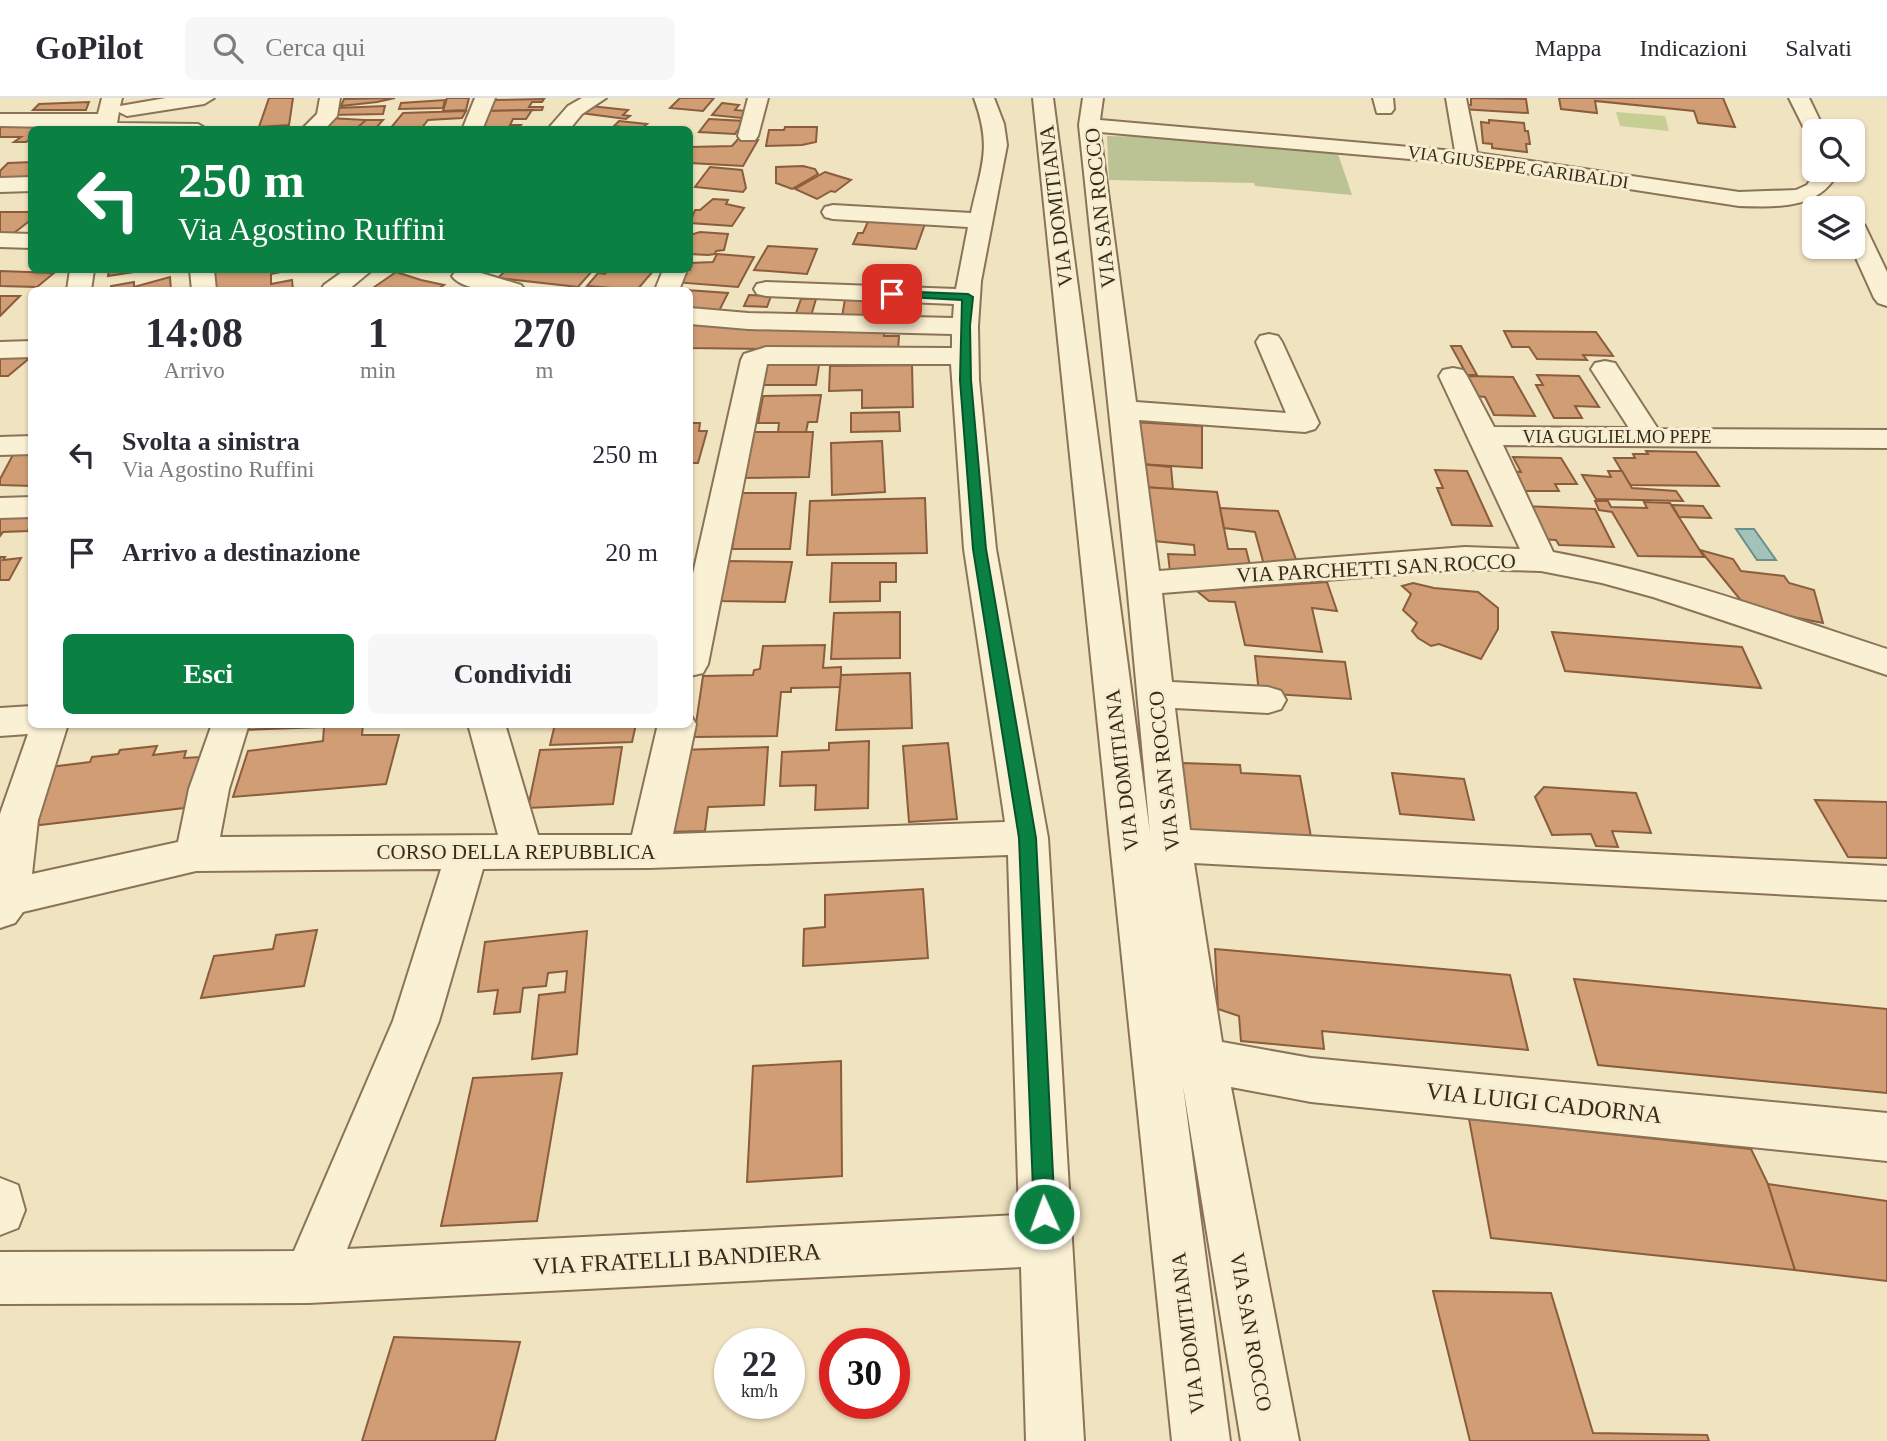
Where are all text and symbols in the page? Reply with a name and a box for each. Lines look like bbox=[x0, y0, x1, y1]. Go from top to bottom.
search box bbox=[185, 17, 675, 80]
icon: search bbox=[209, 29, 247, 67]
text: GoPilot bbox=[35, 30, 143, 66]
text: Cerca qui bbox=[265, 33, 366, 62]
text: Mappa bbox=[1535, 35, 1601, 61]
text: Indicazioni bbox=[1639, 35, 1747, 61]
text: Salvati bbox=[1785, 35, 1852, 61]
map controls bbox=[1802, 119, 1865, 259]
button: search bbox=[1802, 119, 1865, 182]
street label: VIA DOMITIANA bbox=[1034, 123, 1078, 288]
street label: VIA SAN ROCCO bbox=[1080, 127, 1120, 289]
street label: VIA GIUSEPPE GARIBALDI bbox=[1406, 142, 1630, 192]
text: 250 m bbox=[178, 153, 305, 208]
icon: left bbox=[63, 154, 154, 245]
button: layers bbox=[1802, 196, 1865, 259]
text: Via Agostino Ruffini bbox=[178, 211, 446, 247]
pin bbox=[862, 264, 922, 324]
icon: arrive bbox=[873, 275, 911, 313]
text: 14:08 bbox=[145, 310, 243, 356]
text: 1 bbox=[367, 310, 388, 356]
text: 270 bbox=[513, 310, 576, 356]
text: Arrivo bbox=[163, 358, 225, 383]
text: min bbox=[360, 358, 396, 383]
text: m bbox=[535, 358, 553, 383]
text: Svolta a sinistra bbox=[122, 427, 300, 456]
street label: VIA GUGLIELMO PEPE bbox=[1523, 427, 1712, 447]
icon: left bbox=[63, 436, 101, 474]
text: 250 m bbox=[592, 440, 658, 469]
text: Via Agostino Ruffini bbox=[122, 457, 314, 482]
icon: arrive bbox=[63, 534, 101, 572]
text: Arrivo a destinazione bbox=[122, 538, 360, 567]
text: 20 m bbox=[605, 538, 658, 567]
street label: VIA PARCHETTI SAN ROCCO bbox=[1236, 549, 1516, 587]
button: Esci bbox=[63, 634, 354, 714]
button: Condividi bbox=[368, 634, 658, 714]
street label: VIA DOMITIANA bbox=[1100, 687, 1144, 852]
street label: VIA SAN ROCCO bbox=[1144, 690, 1184, 852]
street label: CORSO DELLA REPUBBLICA bbox=[377, 840, 656, 864]
street label: VIA LUIGI CADORNA bbox=[1425, 1078, 1664, 1128]
position arrow bbox=[1007, 1177, 1081, 1251]
street label: VIA FRATELLI BANDIERA bbox=[533, 1238, 822, 1280]
street label: VIA DOMITIANA bbox=[1166, 1250, 1210, 1415]
street label: VIA SAN ROCCO bbox=[1225, 1251, 1277, 1413]
speed limit sign: 30 bbox=[819, 1328, 910, 1419]
text: 22 bbox=[742, 1345, 777, 1384]
text: km/h bbox=[741, 1381, 778, 1401]

